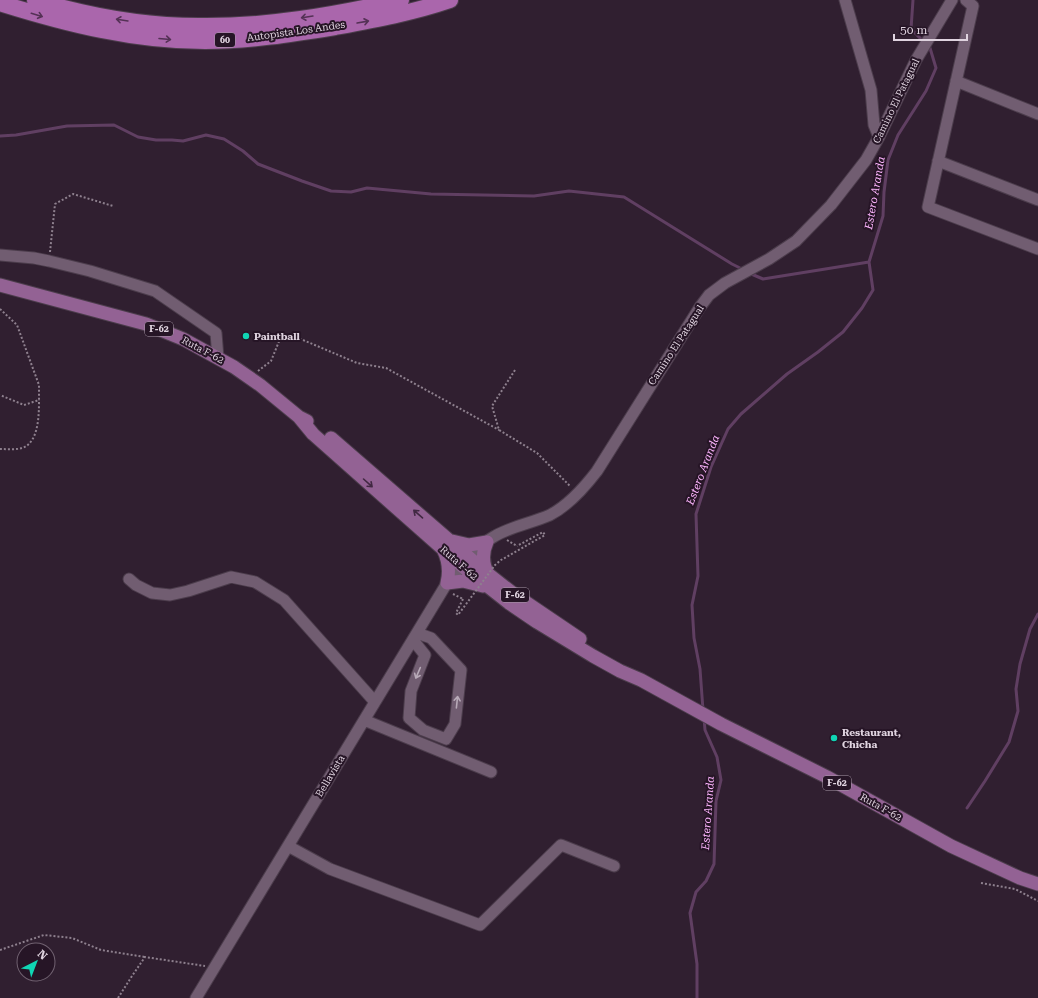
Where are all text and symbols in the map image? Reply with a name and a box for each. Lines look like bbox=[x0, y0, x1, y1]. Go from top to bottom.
one-way arrow bbox=[31, 12, 44, 19]
one-way arrow bbox=[301, 13, 314, 21]
one-way arrow bbox=[116, 16, 129, 24]
scale bar bbox=[894, 16, 967, 42]
one-way arrow bbox=[357, 17, 370, 25]
street label: Autopista Los Andes bbox=[246, 19, 346, 43]
text: 50 m bbox=[900, 23, 927, 37]
road number: 60 bbox=[215, 33, 235, 47]
one-way arrow bbox=[158, 35, 171, 42]
street label: Camino El Patagual bbox=[871, 57, 921, 145]
water label: Estero Aranda bbox=[862, 155, 888, 232]
street label: Camino El Patagual bbox=[646, 303, 706, 387]
road number: F-62 bbox=[145, 322, 173, 336]
marker: Paintball bbox=[241, 331, 251, 341]
place label: Paintball bbox=[254, 331, 300, 342]
street label: Ruta F-62 bbox=[180, 334, 226, 366]
water label: Estero Aranda bbox=[683, 433, 722, 508]
one-way arrow bbox=[362, 478, 373, 487]
one-way arrow bbox=[412, 509, 423, 518]
street label: Ruta F-62 bbox=[438, 544, 480, 582]
road number: F-62 bbox=[501, 588, 529, 602]
one-way arrow bbox=[414, 667, 421, 679]
one-way arrow bbox=[453, 695, 461, 708]
place label: Restaurant, Chicha bbox=[842, 727, 901, 750]
marker: Restaurant, Chicha bbox=[829, 733, 839, 743]
street label: Bellavista bbox=[313, 753, 347, 799]
water label: Estero Aranda bbox=[699, 775, 717, 851]
road number: F-62 bbox=[823, 776, 851, 790]
street label: Ruta F-62 bbox=[858, 791, 904, 823]
north arrow bbox=[16, 942, 56, 982]
text: N bbox=[35, 947, 50, 963]

